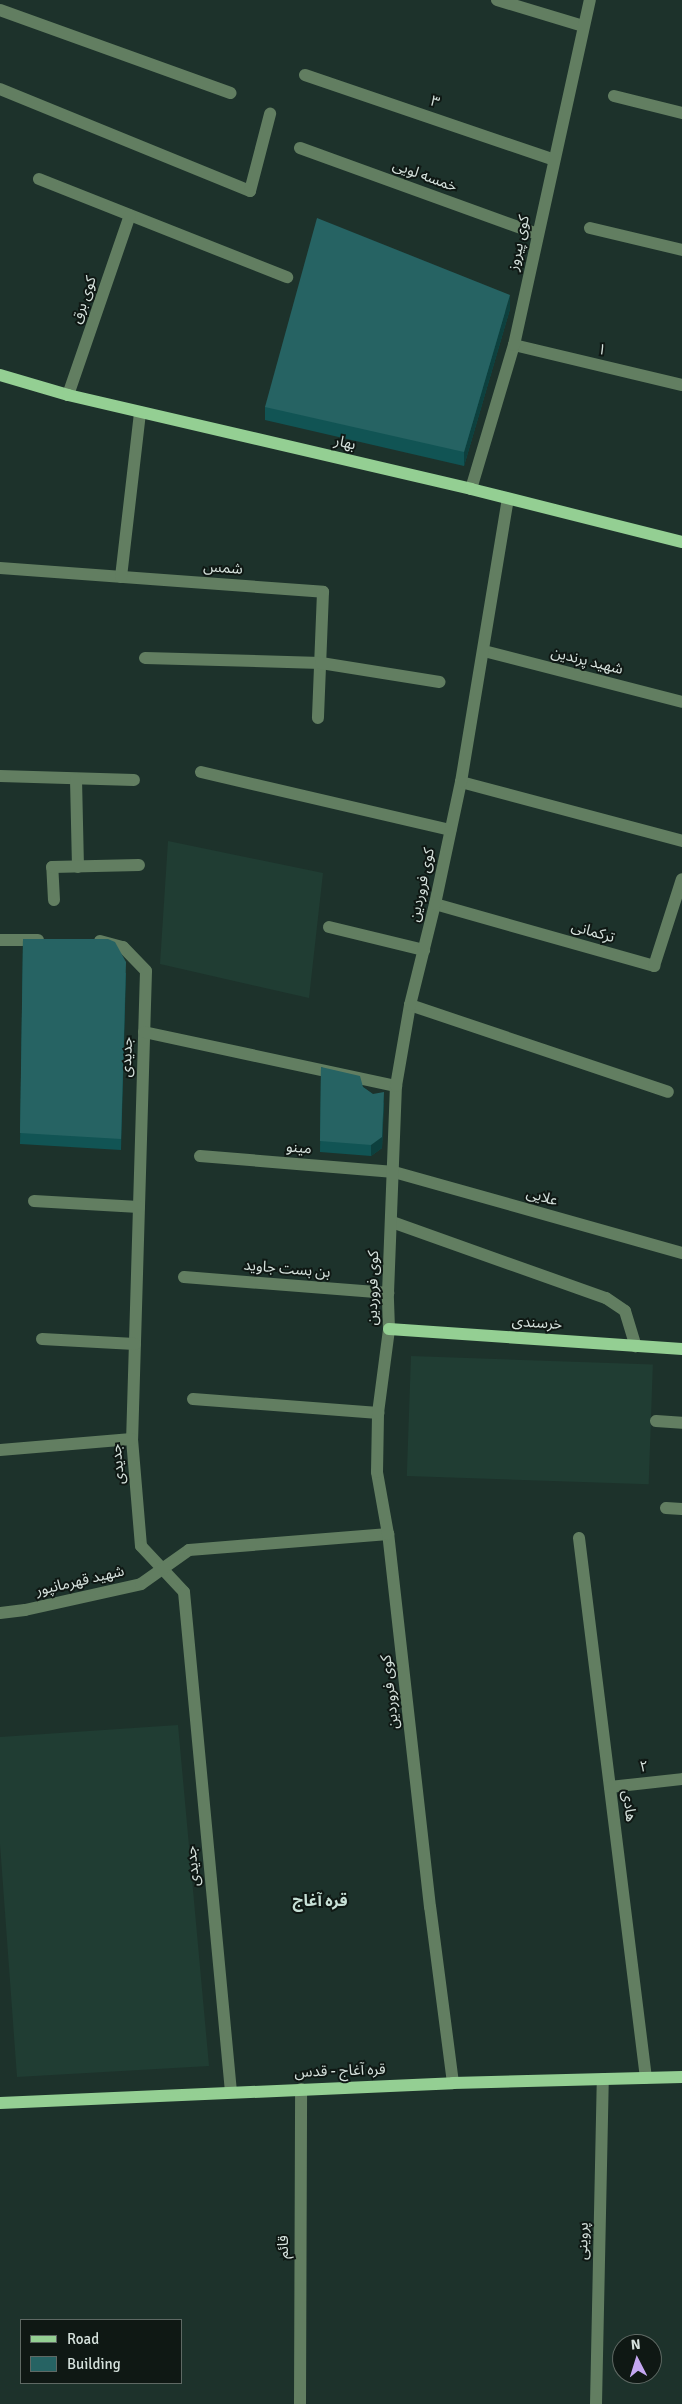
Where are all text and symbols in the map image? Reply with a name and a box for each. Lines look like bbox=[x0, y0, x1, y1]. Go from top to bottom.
street label: ۳ bbox=[428, 92, 442, 112]
street label: خمسه لویی bbox=[390, 156, 460, 196]
street label: کوی پیروز bbox=[504, 214, 534, 272]
street label: کوی برق bbox=[67, 274, 101, 326]
street label: ۱ bbox=[596, 340, 608, 360]
street label: بهار bbox=[332, 432, 358, 454]
street label: شمس bbox=[203, 558, 243, 578]
street label: شهید پرندین bbox=[549, 643, 625, 679]
street label: کوی فروردین bbox=[405, 846, 439, 924]
street label: ترکمانی bbox=[569, 917, 617, 947]
street label: جدیدی bbox=[117, 1036, 137, 1078]
street label: مینو bbox=[285, 1138, 313, 1158]
street label: علایی bbox=[524, 1184, 560, 1210]
street label: کوی فروردین bbox=[363, 1250, 383, 1326]
street label: بن بست جاوید bbox=[243, 1256, 331, 1282]
street label: خرسندی bbox=[511, 1312, 563, 1334]
street label: جدیدی bbox=[107, 1443, 129, 1485]
street label: شهید قهرمانپور bbox=[34, 1562, 126, 1600]
street label: کوی فروردین bbox=[377, 1654, 403, 1730]
street label: ۲ bbox=[639, 1758, 649, 1776]
street label: هادی bbox=[618, 1789, 640, 1823]
street label: جدیدی bbox=[182, 1845, 204, 1887]
district label: قره آغاج bbox=[292, 1891, 348, 1911]
street label: قره آغاج - قدس bbox=[294, 2060, 386, 2082]
street label: پروینی bbox=[574, 2222, 592, 2260]
street label: قائم bbox=[275, 2235, 293, 2259]
legend bbox=[20, 2319, 182, 2384]
text: Road bbox=[67, 2330, 99, 2348]
north arrow bbox=[612, 2334, 662, 2384]
text: N bbox=[630, 2336, 641, 2353]
text: Building bbox=[67, 2355, 121, 2373]

